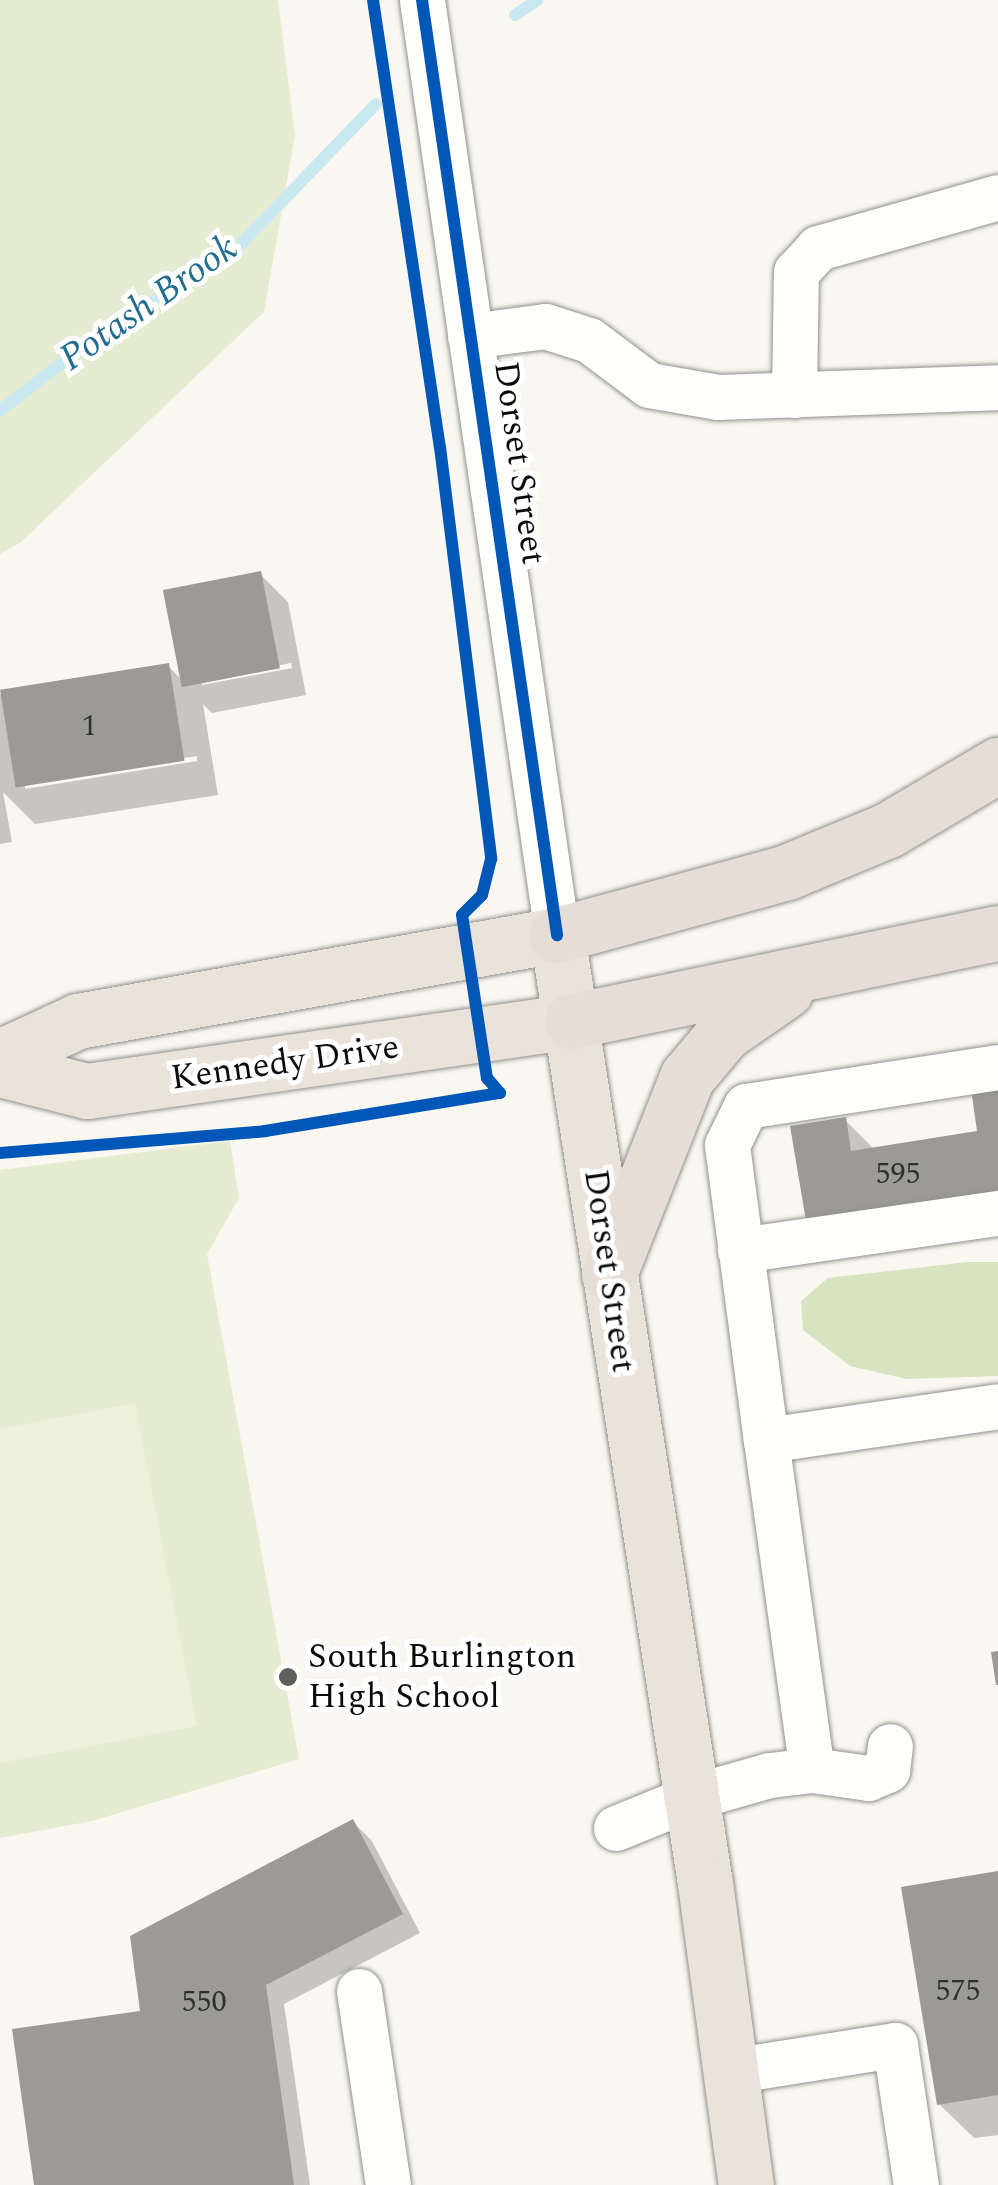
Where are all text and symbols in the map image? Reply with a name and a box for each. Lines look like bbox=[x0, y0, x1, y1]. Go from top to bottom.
water label: Potash Brook bbox=[51, 226, 247, 382]
street label: Dorset Street bbox=[484, 359, 554, 567]
house number: 1 bbox=[82, 708, 96, 744]
street label: Kennedy Drive bbox=[168, 1026, 402, 1100]
house number: 595 bbox=[876, 1156, 920, 1192]
street label: Dorset Street bbox=[574, 1167, 644, 1375]
place label: South Burlington High School bbox=[308, 1636, 576, 1718]
marker: South Burlington High School bbox=[277, 1666, 299, 1688]
house number: 575 bbox=[936, 1973, 980, 2009]
house number: 550 bbox=[182, 1984, 226, 2020]

